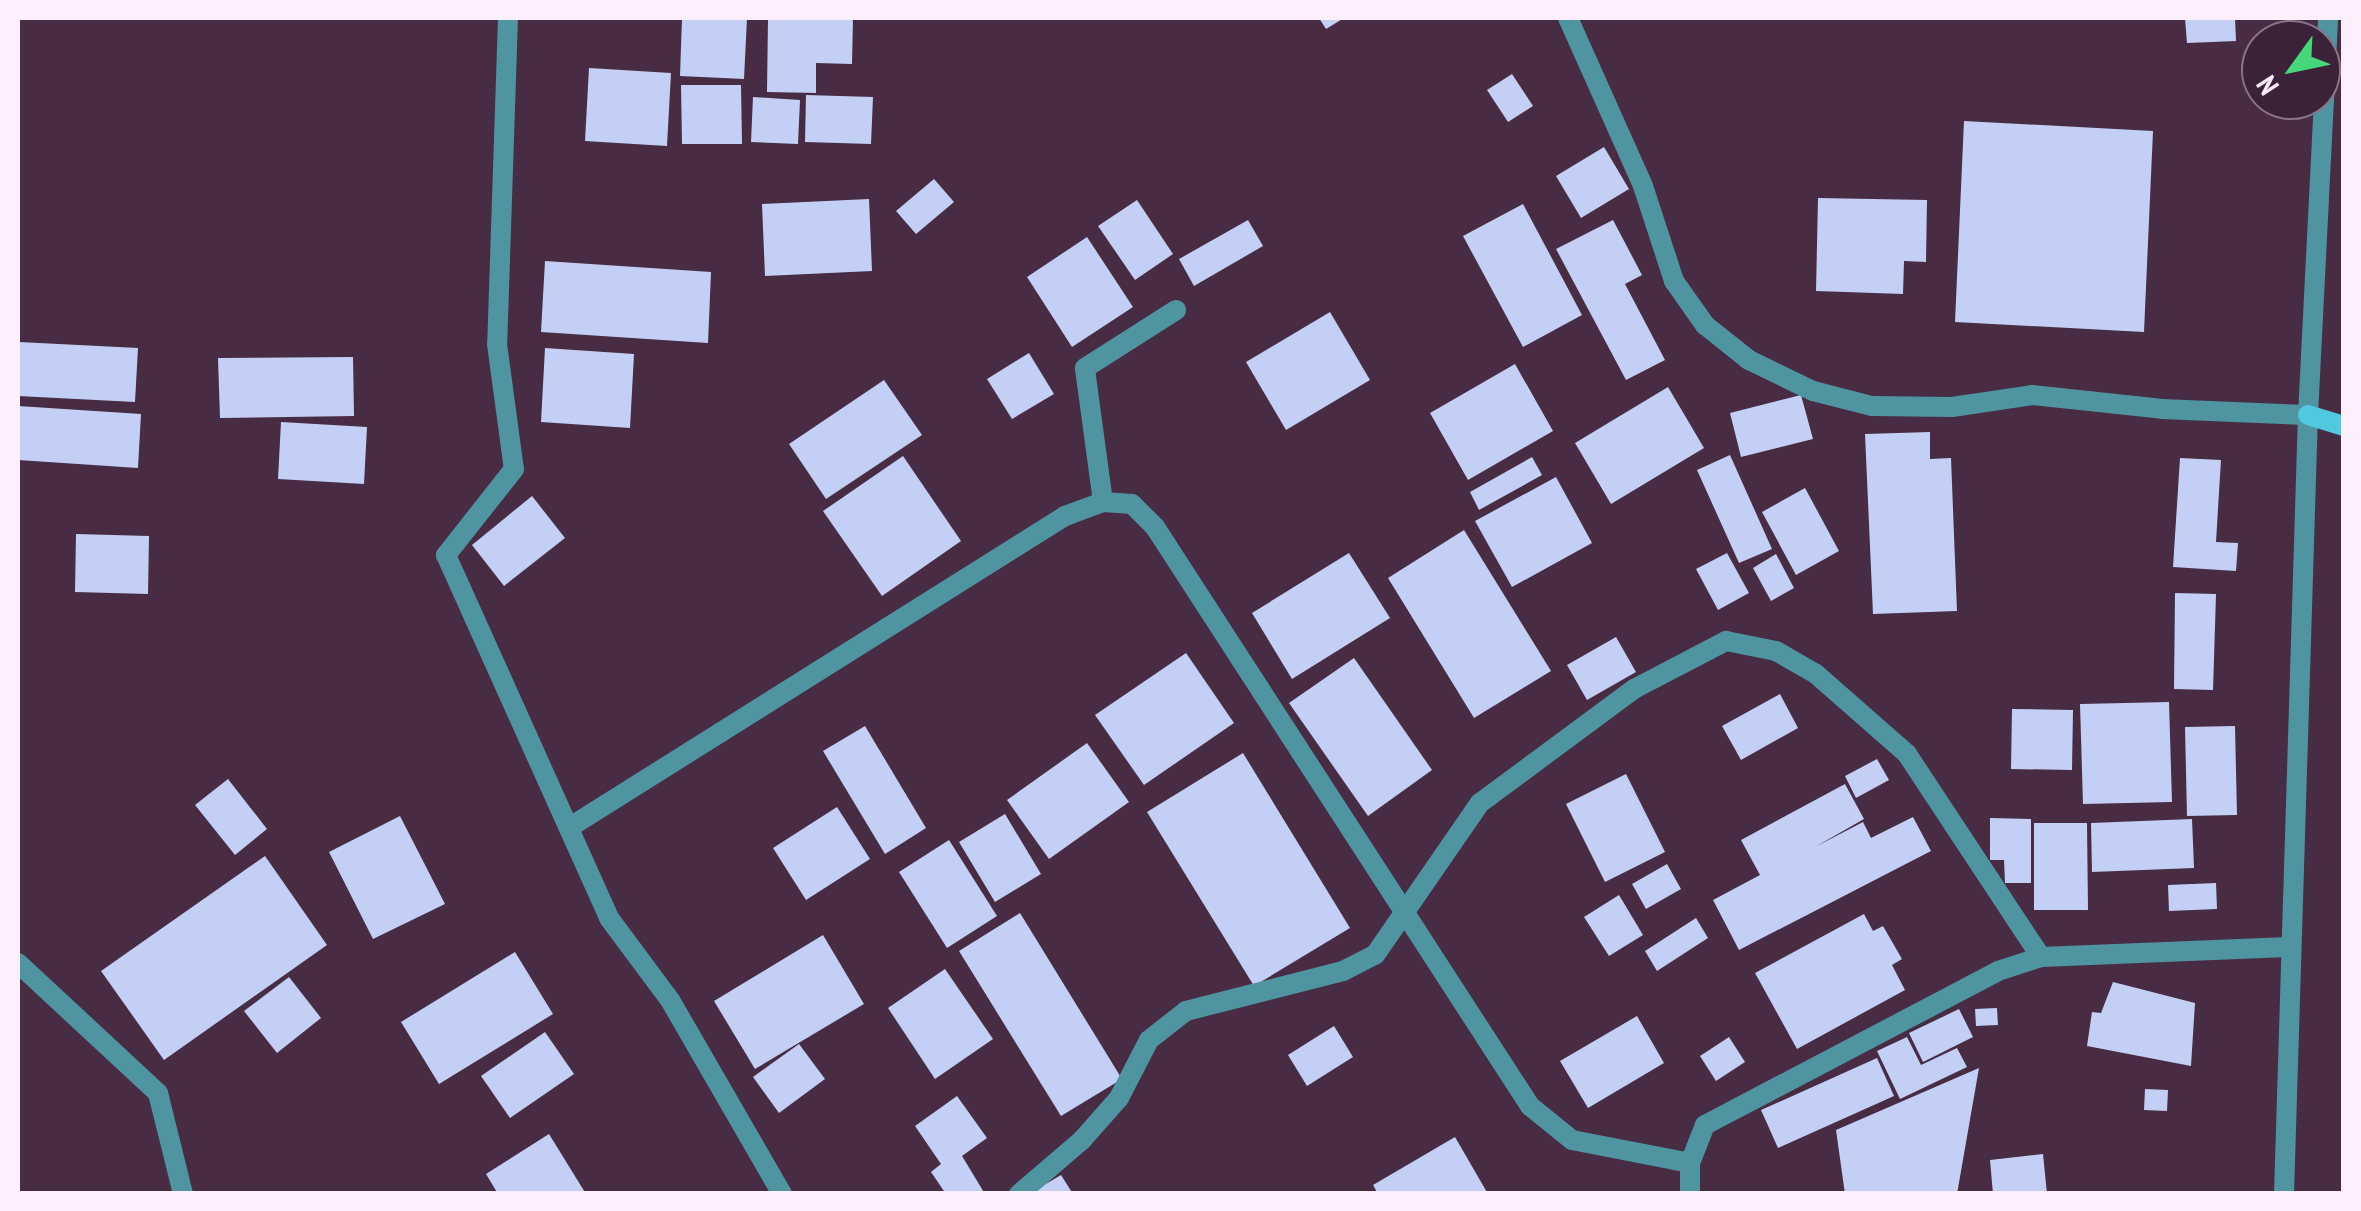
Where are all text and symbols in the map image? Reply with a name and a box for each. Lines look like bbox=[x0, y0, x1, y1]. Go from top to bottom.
north arrow bbox=[2241, 20, 2341, 120]
text: N bbox=[2247, 69, 2287, 102]

